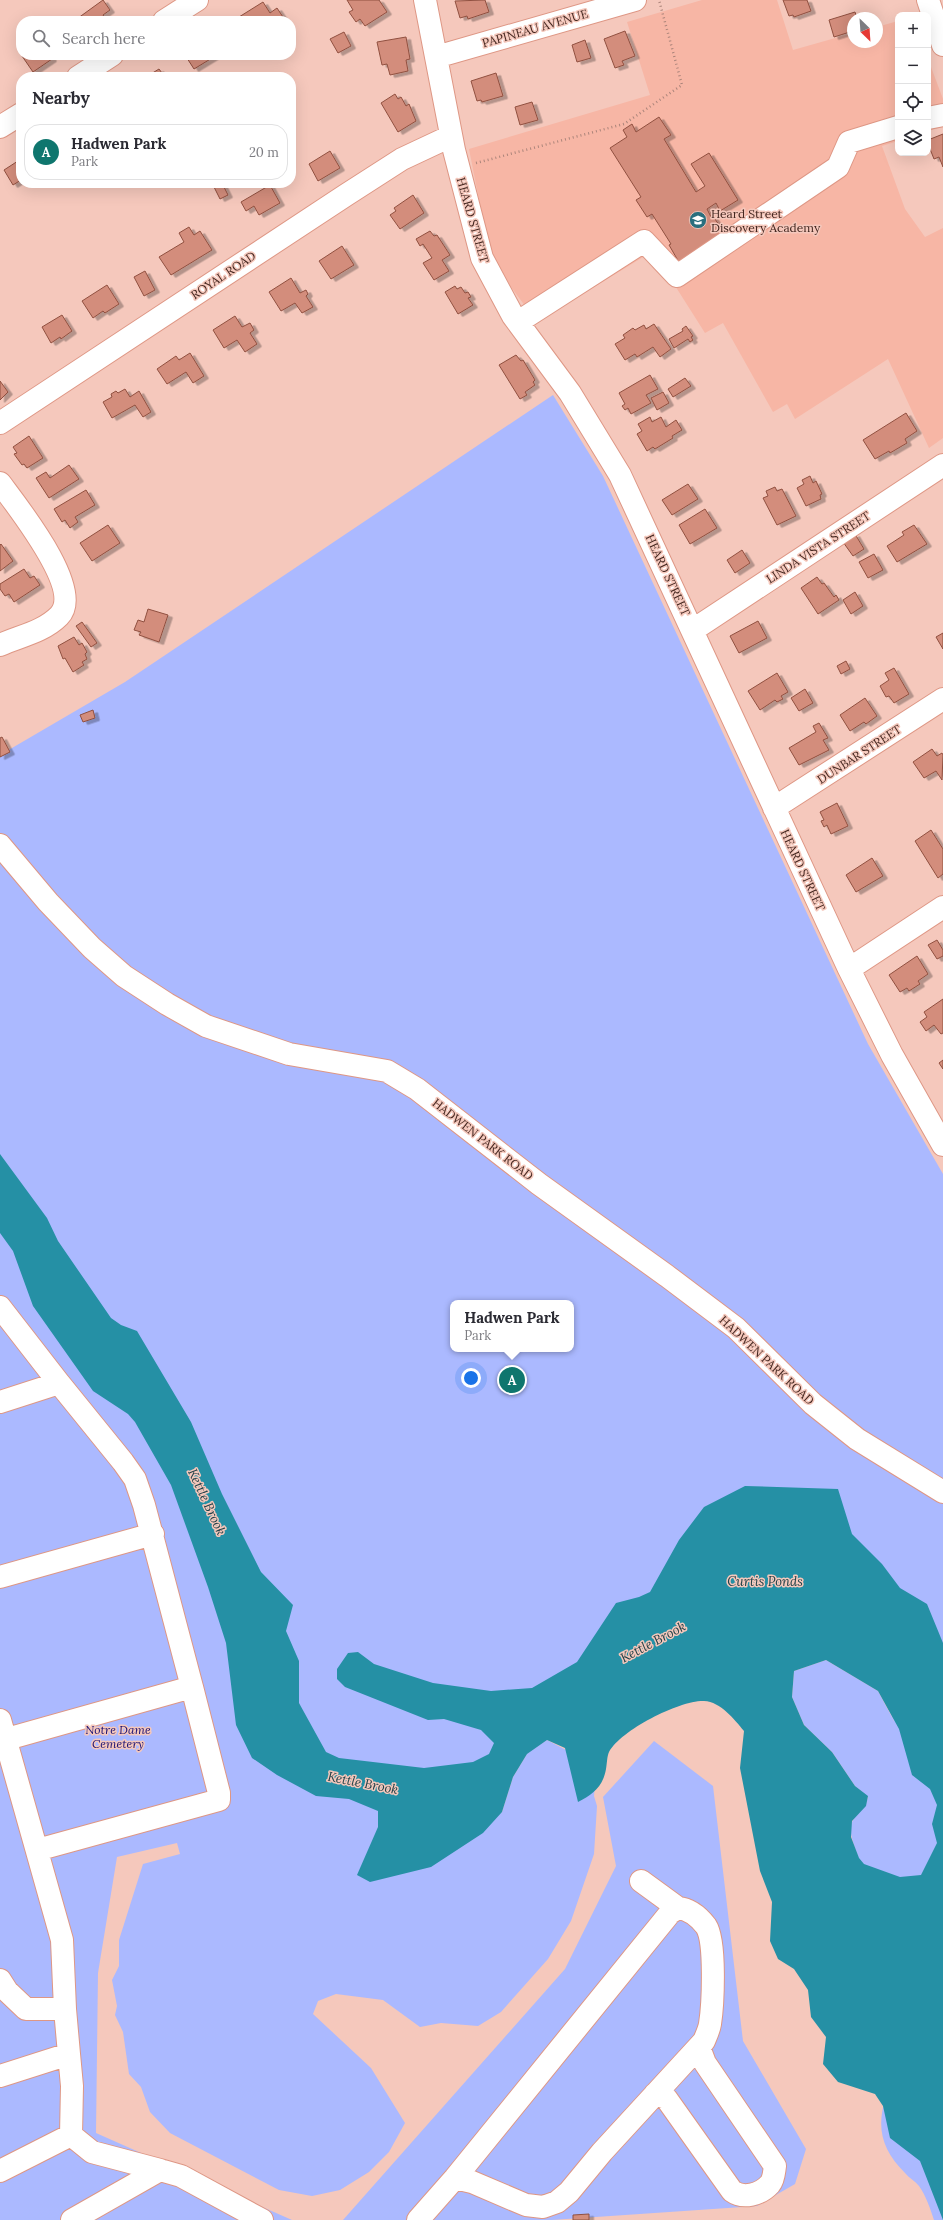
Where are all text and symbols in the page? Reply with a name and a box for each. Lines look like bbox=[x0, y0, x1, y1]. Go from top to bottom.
street label: PAPINEAU AVENUE bbox=[480, 6, 590, 50]
north arrow bbox=[847, 12, 883, 48]
map controls bbox=[895, 12, 931, 156]
button: + bbox=[895, 12, 931, 48]
search box bbox=[16, 16, 296, 60]
icon: search bbox=[30, 27, 52, 49]
text: Search here bbox=[62, 29, 145, 48]
button: − bbox=[895, 48, 931, 84]
button: locate bbox=[895, 84, 931, 120]
text: Nearby bbox=[32, 87, 90, 109]
button: layers bbox=[895, 120, 931, 156]
text: Hadwen Park bbox=[71, 134, 166, 153]
text: A bbox=[42, 144, 50, 161]
text: 20 m bbox=[249, 144, 279, 161]
text: Park bbox=[71, 153, 98, 170]
street label: HEARD STREET bbox=[454, 175, 493, 265]
place label: Heard Street Discovery Academy bbox=[711, 206, 821, 235]
school or university icon: Heard Street Discovery Academy bbox=[688, 210, 708, 230]
street label: ROYAL ROAD bbox=[188, 248, 258, 302]
street label: LINDA VISTA STREET bbox=[763, 508, 873, 586]
street label: HEARD STREET bbox=[642, 532, 694, 619]
street label: DUNBAR STREET bbox=[814, 721, 904, 787]
street label: HEARD STREET bbox=[777, 827, 829, 914]
street label: HADWEN PARK ROAD bbox=[430, 1095, 537, 1183]
popup bbox=[450, 1300, 574, 1352]
text: Hadwen Park bbox=[464, 1308, 560, 1327]
street label: HADWEN PARK ROAD bbox=[717, 1312, 817, 1408]
text: Park bbox=[464, 1327, 491, 1344]
pin: A bbox=[499, 1365, 525, 1395]
your location bbox=[461, 1368, 481, 1388]
water label: Kettle Brook bbox=[184, 1466, 230, 1538]
water label: Curtis Ponds bbox=[727, 1573, 803, 1590]
water label: Kettle Brook bbox=[617, 1618, 689, 1666]
park label: Notre Dame Cemetery bbox=[85, 1722, 151, 1751]
water label: Kettle Brook bbox=[326, 1768, 400, 1798]

